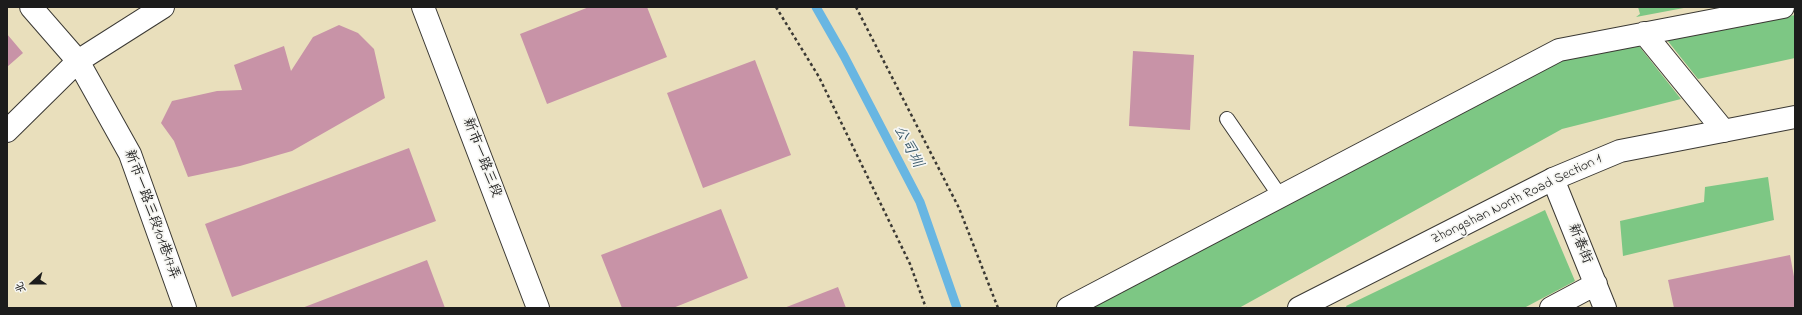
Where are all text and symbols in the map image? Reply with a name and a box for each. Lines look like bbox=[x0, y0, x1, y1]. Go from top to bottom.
street label: 新市一路三段 bbox=[458, 116, 504, 200]
water label: 公司圳 bbox=[888, 123, 926, 171]
street label: 新市一路三段101巷17弄 bbox=[120, 148, 182, 282]
street label: Zhongshan North Road Section 1 bbox=[1429, 151, 1605, 249]
street label: 新春街 bbox=[1563, 221, 1595, 267]
north arrow bbox=[12, 263, 52, 303]
text: 北 bbox=[11, 279, 30, 295]

